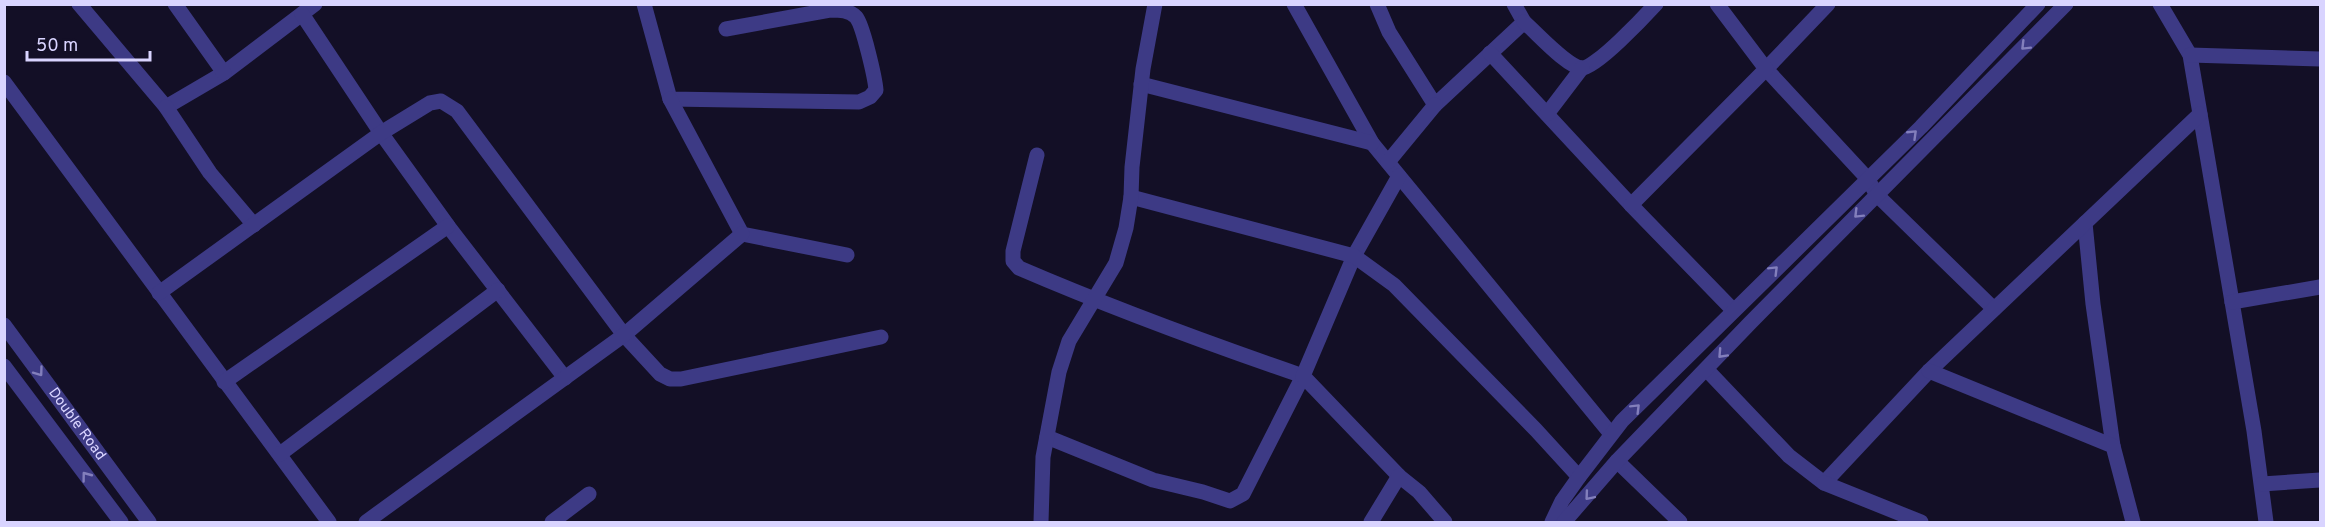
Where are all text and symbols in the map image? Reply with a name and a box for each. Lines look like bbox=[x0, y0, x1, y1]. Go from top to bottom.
scale bar bbox=[27, 24, 150, 62]
text: 50 m bbox=[36, 35, 78, 58]
one-way arrow bbox=[2022, 39, 2033, 50]
one-way arrow bbox=[1907, 130, 1917, 141]
one-way arrow bbox=[1855, 207, 1866, 218]
one-way arrow bbox=[1766, 267, 1777, 278]
one-way arrow bbox=[1718, 347, 1729, 357]
one-way arrow bbox=[32, 365, 43, 376]
street label: Double Road bbox=[44, 384, 110, 464]
one-way arrow bbox=[1628, 404, 1639, 415]
one-way arrow bbox=[82, 471, 93, 482]
one-way arrow bbox=[1585, 489, 1596, 500]

